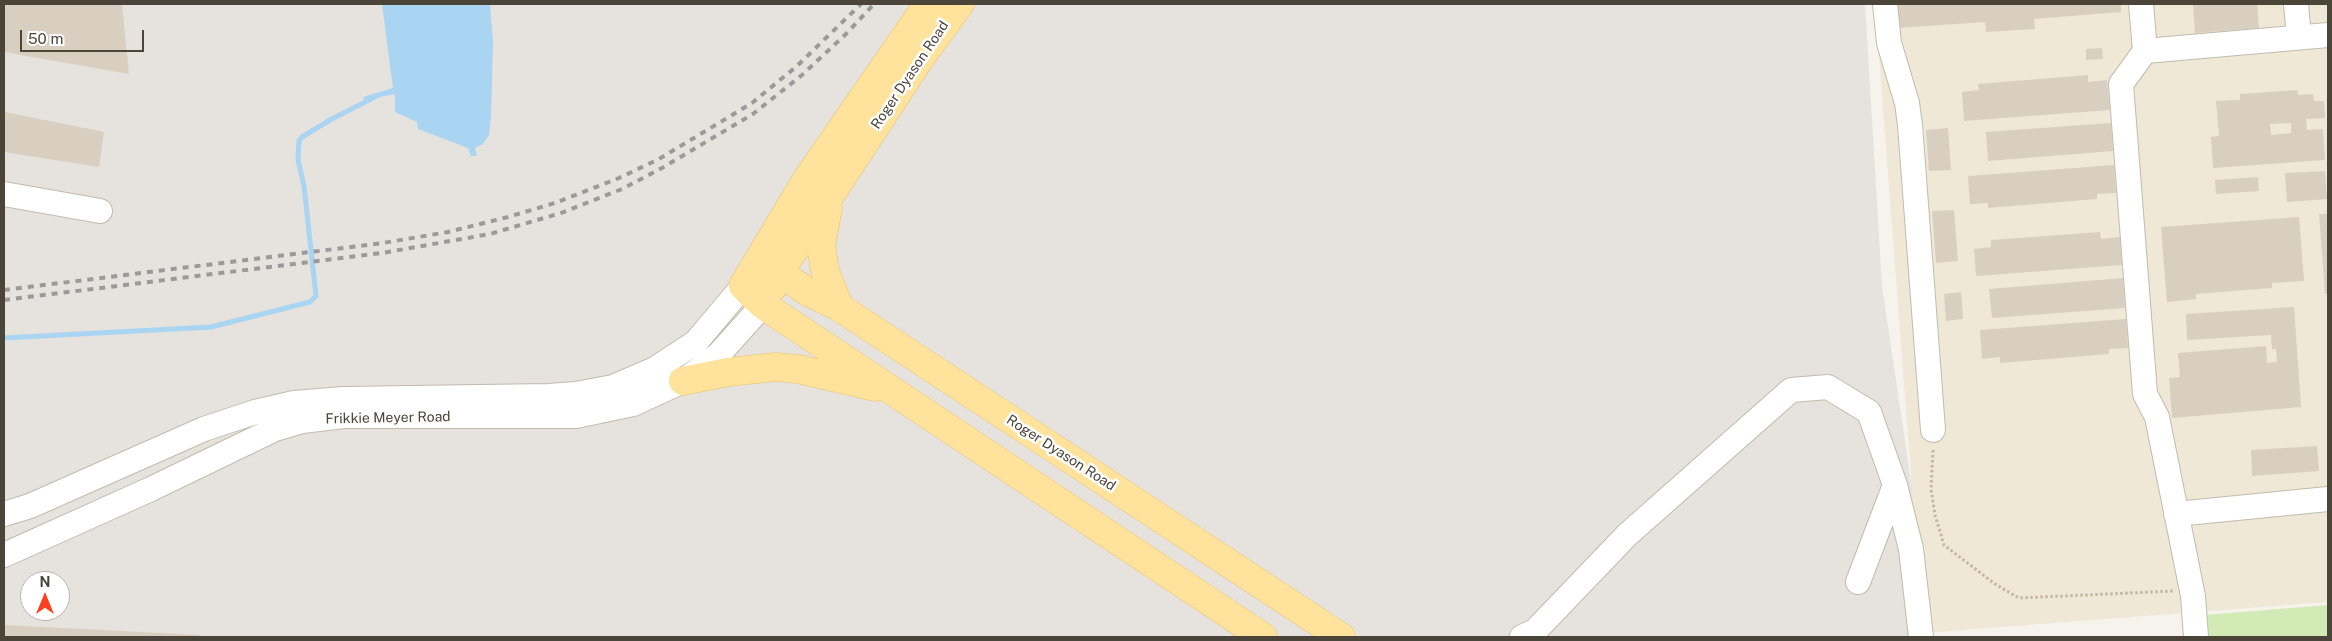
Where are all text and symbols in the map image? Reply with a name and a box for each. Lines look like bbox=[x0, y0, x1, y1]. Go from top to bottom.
street label: Roger Dyason Road bbox=[868, 18, 952, 132]
scale bar bbox=[22, 20, 146, 52]
text: 50 m bbox=[28, 30, 63, 47]
street label: Frikkie Meyer Road bbox=[325, 409, 451, 427]
street label: Roger Dyason Road bbox=[1003, 411, 1119, 495]
north arrow bbox=[20, 571, 70, 621]
text: N bbox=[40, 574, 50, 590]

